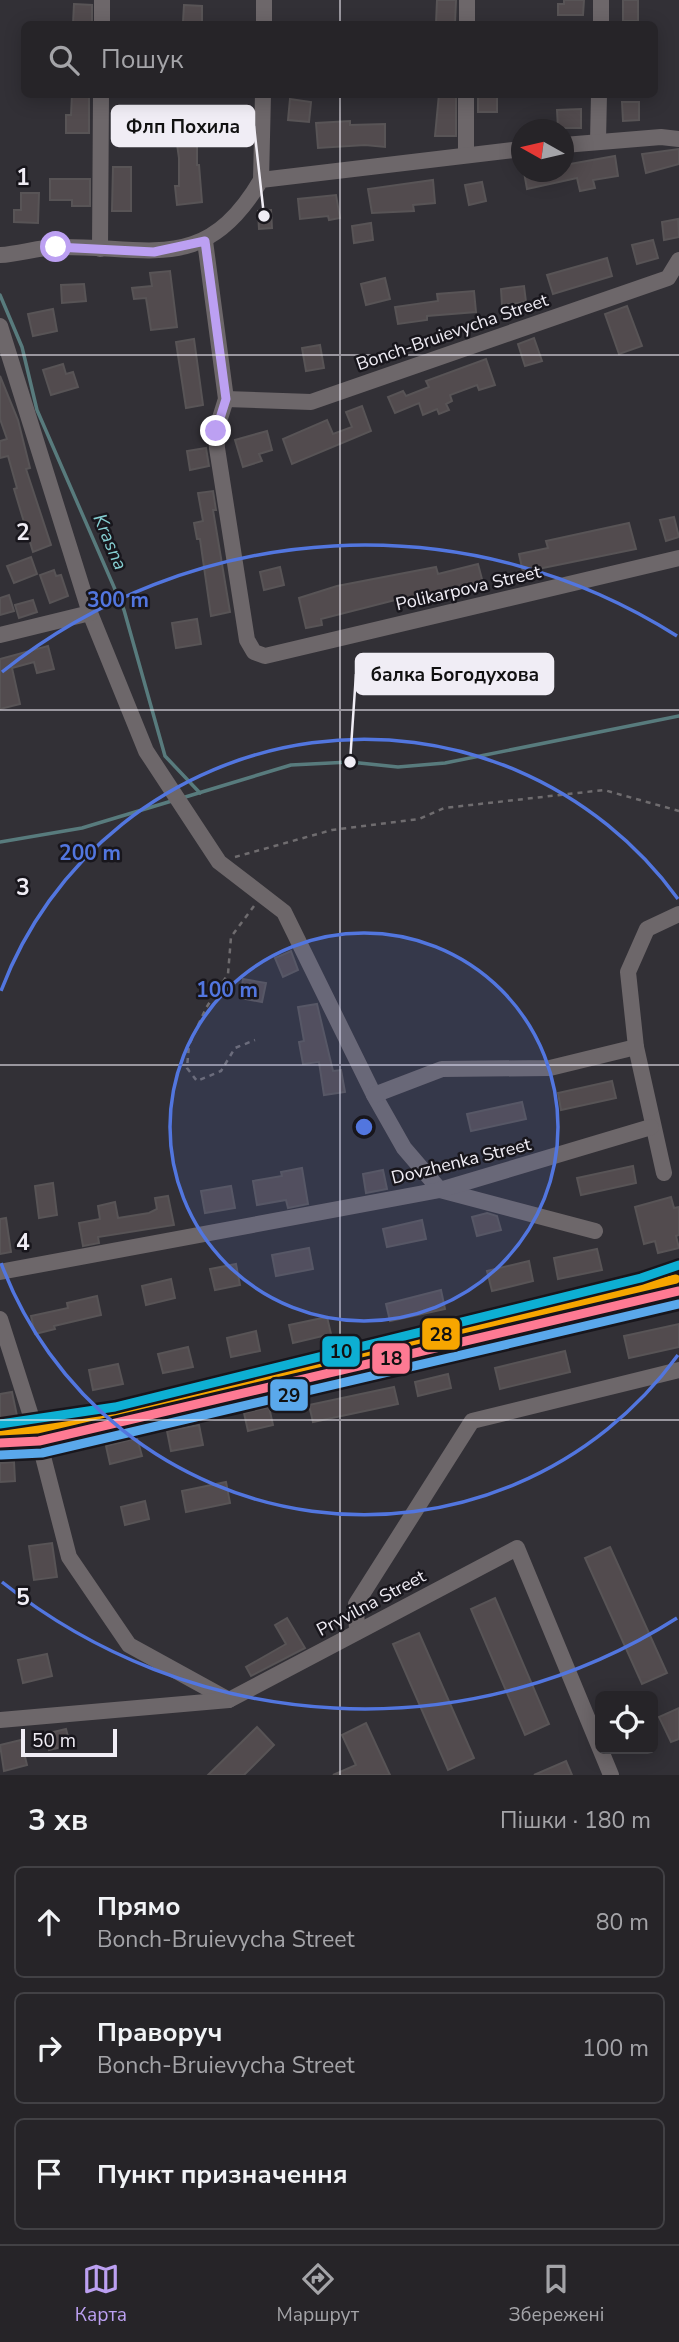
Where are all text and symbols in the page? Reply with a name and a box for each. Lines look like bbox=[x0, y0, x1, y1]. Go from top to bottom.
search box bbox=[21, 21, 658, 98]
icon: search bbox=[45, 41, 83, 79]
text: Пошук bbox=[101, 42, 183, 77]
callout: Флп Похила bbox=[112, 106, 254, 146]
text: Флп Похила bbox=[126, 114, 240, 140]
north arrow bbox=[511, 119, 574, 182]
text: 1 bbox=[16, 162, 30, 193]
route start bbox=[40, 231, 71, 262]
street label: Bonch-Bruievycha Street bbox=[353, 288, 552, 376]
route end bbox=[200, 415, 231, 446]
water label: Krasna bbox=[87, 510, 133, 574]
text: 2 bbox=[16, 517, 30, 548]
street label: Polikarpova Street bbox=[393, 559, 544, 616]
text: 300 m bbox=[87, 586, 149, 614]
callout: балка Богодухова bbox=[356, 654, 553, 694]
text: балка Богодухова bbox=[371, 662, 539, 688]
text: 200 m bbox=[59, 839, 121, 867]
text: 3 bbox=[16, 872, 30, 903]
text: 100 m bbox=[196, 976, 258, 1004]
centre of rings bbox=[352, 1115, 376, 1139]
street label: Dovzhenka Street bbox=[389, 1132, 534, 1190]
text: 4 bbox=[16, 1227, 30, 1258]
line badge: 28 bbox=[421, 1317, 461, 1351]
text: 28 bbox=[430, 1322, 452, 1348]
line badge: 10 bbox=[321, 1335, 361, 1368]
text: 10 bbox=[330, 1339, 352, 1365]
line badge: 18 bbox=[371, 1342, 411, 1375]
text: 18 bbox=[380, 1346, 402, 1372]
line badge: 29 bbox=[269, 1378, 309, 1412]
text: 29 bbox=[278, 1383, 300, 1409]
street label: Pryvilna Street bbox=[312, 1564, 430, 1642]
text: 5 bbox=[16, 1582, 30, 1613]
map controls bbox=[595, 1691, 658, 1754]
button: locate bbox=[595, 1691, 658, 1754]
scale bar bbox=[21, 1726, 117, 1758]
text: 50 m bbox=[32, 1728, 76, 1754]
text: 3 хв bbox=[28, 1800, 88, 1841]
text: Пішки · 180 m bbox=[500, 1805, 651, 1836]
text: Прямо bbox=[97, 1889, 181, 1924]
icon: ahead bbox=[30, 1903, 68, 1941]
text: 80 m bbox=[596, 1907, 649, 1938]
text: Bonch-Bruievycha Street bbox=[97, 1924, 354, 1955]
text: Праворуч bbox=[97, 2015, 222, 2050]
icon: right bbox=[30, 2029, 68, 2067]
text: 100 m bbox=[582, 2033, 649, 2064]
text: Bonch-Bruievycha Street bbox=[97, 2050, 354, 2081]
icon: arrive bbox=[30, 2155, 68, 2193]
text: Пункт призначення bbox=[97, 2157, 348, 2192]
tab: Карта bbox=[75, 2260, 127, 2328]
tab: Маршрут bbox=[277, 2260, 359, 2328]
tab: Збережені bbox=[509, 2260, 604, 2328]

